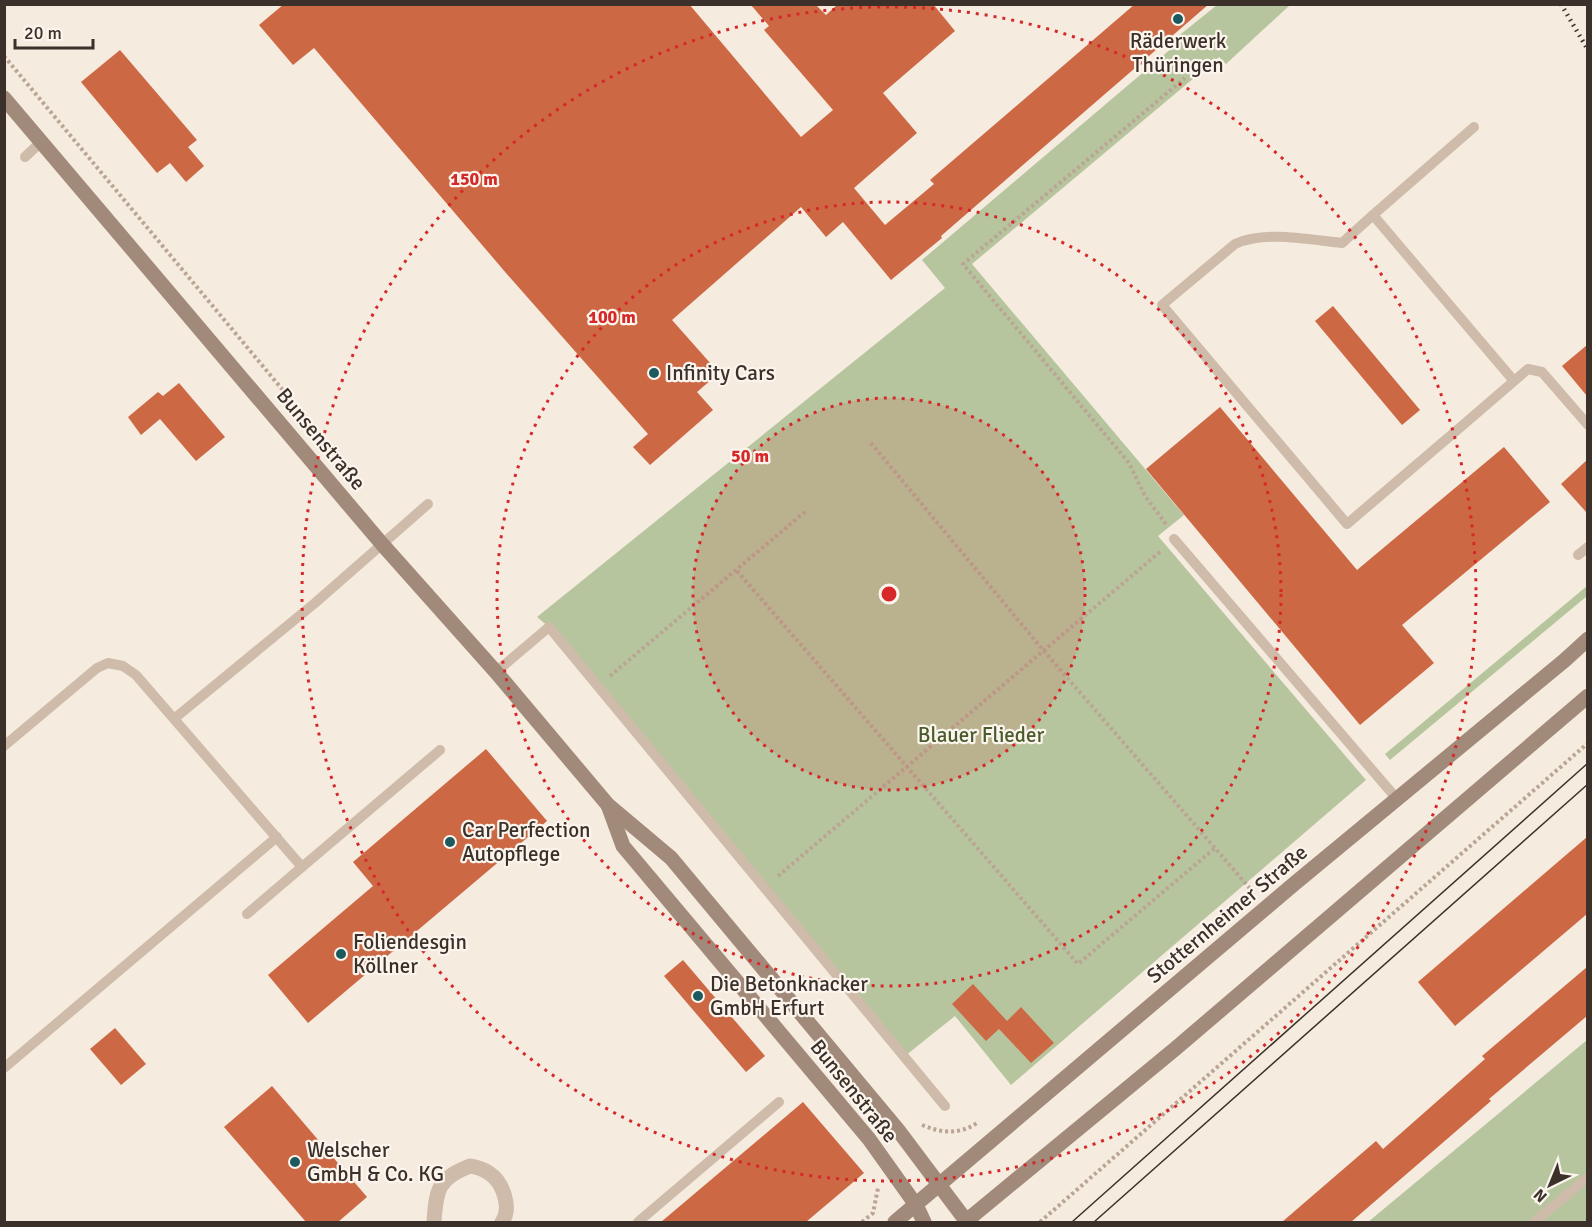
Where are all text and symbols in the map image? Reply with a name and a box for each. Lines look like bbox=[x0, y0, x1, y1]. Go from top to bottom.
scale bar bbox=[15, 12, 93, 50]
marker: Räderwerk Thüringen bbox=[1171, 12, 1185, 26]
text: 20 m bbox=[24, 22, 62, 44]
place label: Räderwerk Thüringen bbox=[1130, 28, 1227, 78]
text: 150 m bbox=[450, 168, 498, 190]
text: 100 m bbox=[588, 306, 636, 328]
place label: Infinity Cars bbox=[666, 360, 775, 386]
marker: Infinity Cars bbox=[647, 366, 661, 380]
street label: Bunsenstraße bbox=[271, 383, 371, 495]
text: 50 m bbox=[731, 445, 769, 467]
centre of rings bbox=[879, 584, 899, 604]
park label: Blauer Flieder bbox=[918, 722, 1044, 748]
place label: Car Perfection Autopflege bbox=[462, 817, 591, 867]
marker: Car Perfection Autopflege bbox=[443, 835, 457, 849]
street label: Stotternheimer Straße bbox=[1141, 839, 1313, 989]
place label: Foliendesgin Köllner bbox=[353, 929, 467, 979]
marker: Foliendesgin Köllner bbox=[334, 947, 348, 961]
place label: Die Betonknacker GmbH Erfurt bbox=[710, 971, 868, 1021]
marker: Die Betonknacker GmbH Erfurt bbox=[691, 989, 705, 1003]
street label: Bunsenstraße bbox=[804, 1034, 904, 1148]
place label: Welscher GmbH & Co. KG bbox=[307, 1137, 444, 1187]
marker: Welscher GmbH & Co. KG bbox=[288, 1155, 302, 1169]
north arrow bbox=[1520, 1155, 1580, 1215]
text: N bbox=[1530, 1184, 1551, 1206]

